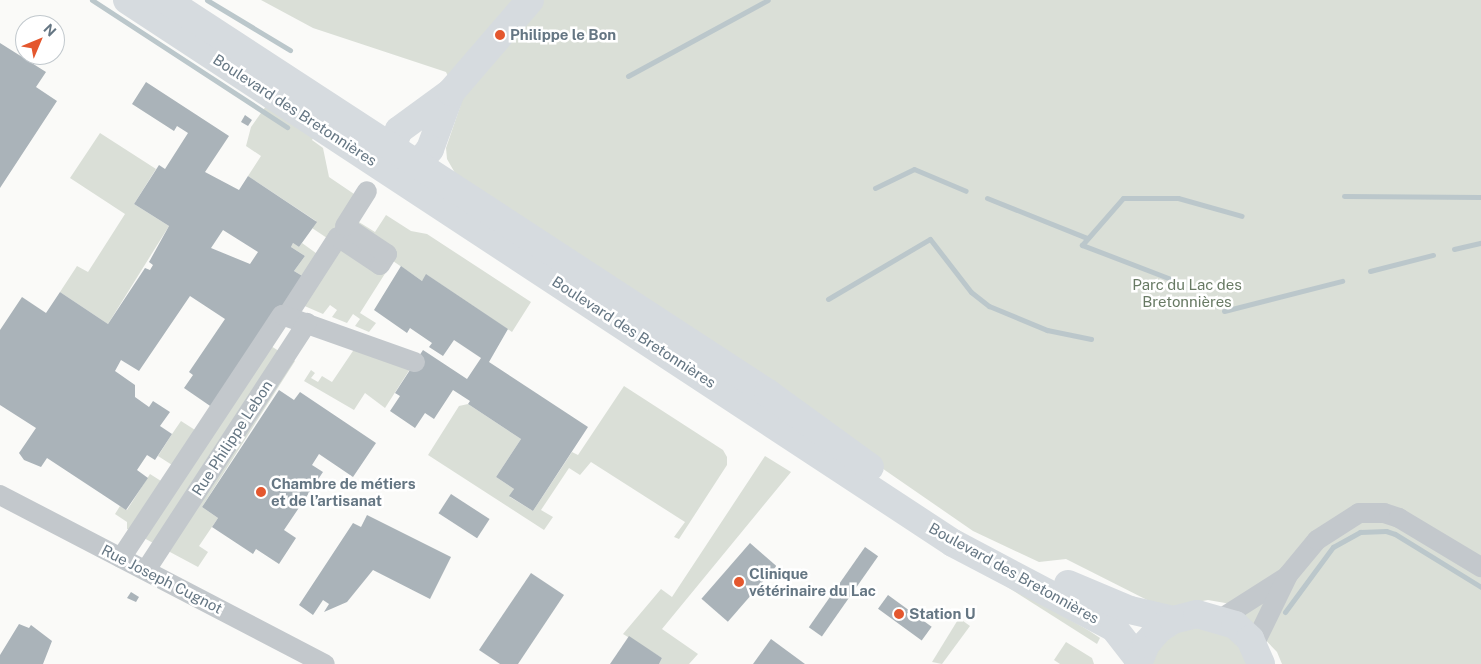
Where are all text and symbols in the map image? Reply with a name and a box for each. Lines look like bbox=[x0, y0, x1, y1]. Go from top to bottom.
north arrow bbox=[15, 15, 65, 65]
text: N bbox=[40, 21, 59, 40]
place label: Philippe le Bon bbox=[510, 26, 616, 44]
marker: Philippe le Bon bbox=[494, 29, 506, 41]
street label: Boulevard des Bretonnières bbox=[210, 50, 380, 170]
street label: Boulevard des Bretonnières bbox=[549, 272, 719, 392]
park label: Parc du Lac des Bretonnières bbox=[1132, 275, 1242, 310]
street label: Rue Philippe Lebon bbox=[188, 377, 276, 499]
place label: Chambre de métiers et de l’artisanat bbox=[271, 474, 416, 509]
marker: Chambre de métiers et de l’artisanat bbox=[255, 486, 267, 498]
street label: Boulevard des Bretonnières bbox=[926, 519, 1102, 627]
street label: Rue Joseph Cugnot bbox=[98, 541, 226, 617]
place label: Clinique vétérinaire du Lac bbox=[749, 564, 876, 599]
marker: Clinique vétérinaire du Lac bbox=[733, 576, 745, 588]
place label: Station U bbox=[909, 605, 976, 623]
marker: Station U bbox=[893, 608, 905, 620]

